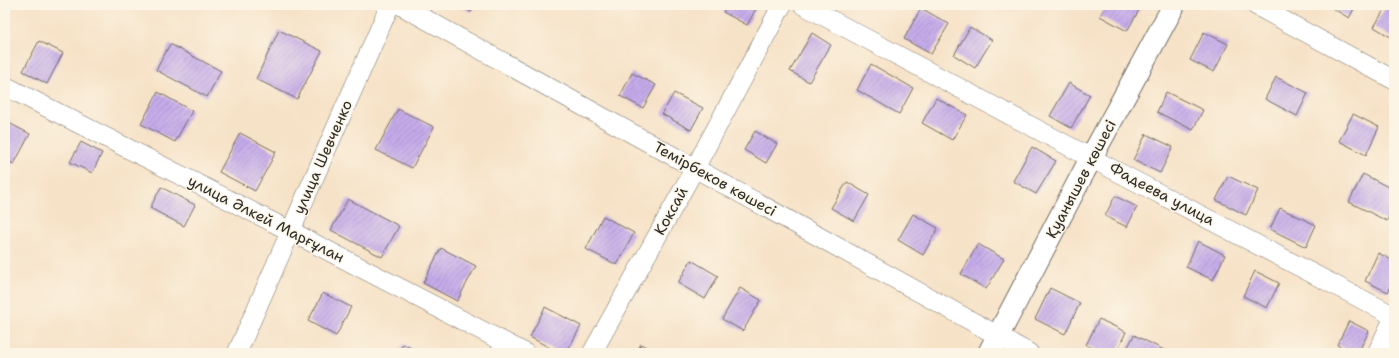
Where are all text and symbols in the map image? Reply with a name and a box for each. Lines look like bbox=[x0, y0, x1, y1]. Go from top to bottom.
street label: улица Шевченко bbox=[289, 97, 357, 217]
street label: Қуанышев көшесі bbox=[1041, 116, 1121, 242]
street label: Темірбеков көшесі bbox=[650, 137, 780, 221]
street label: Фадеева улица bbox=[1106, 158, 1219, 230]
street label: улица Әлкей Марғұлан bbox=[184, 171, 348, 267]
street label: Коксай bbox=[650, 183, 692, 239]

